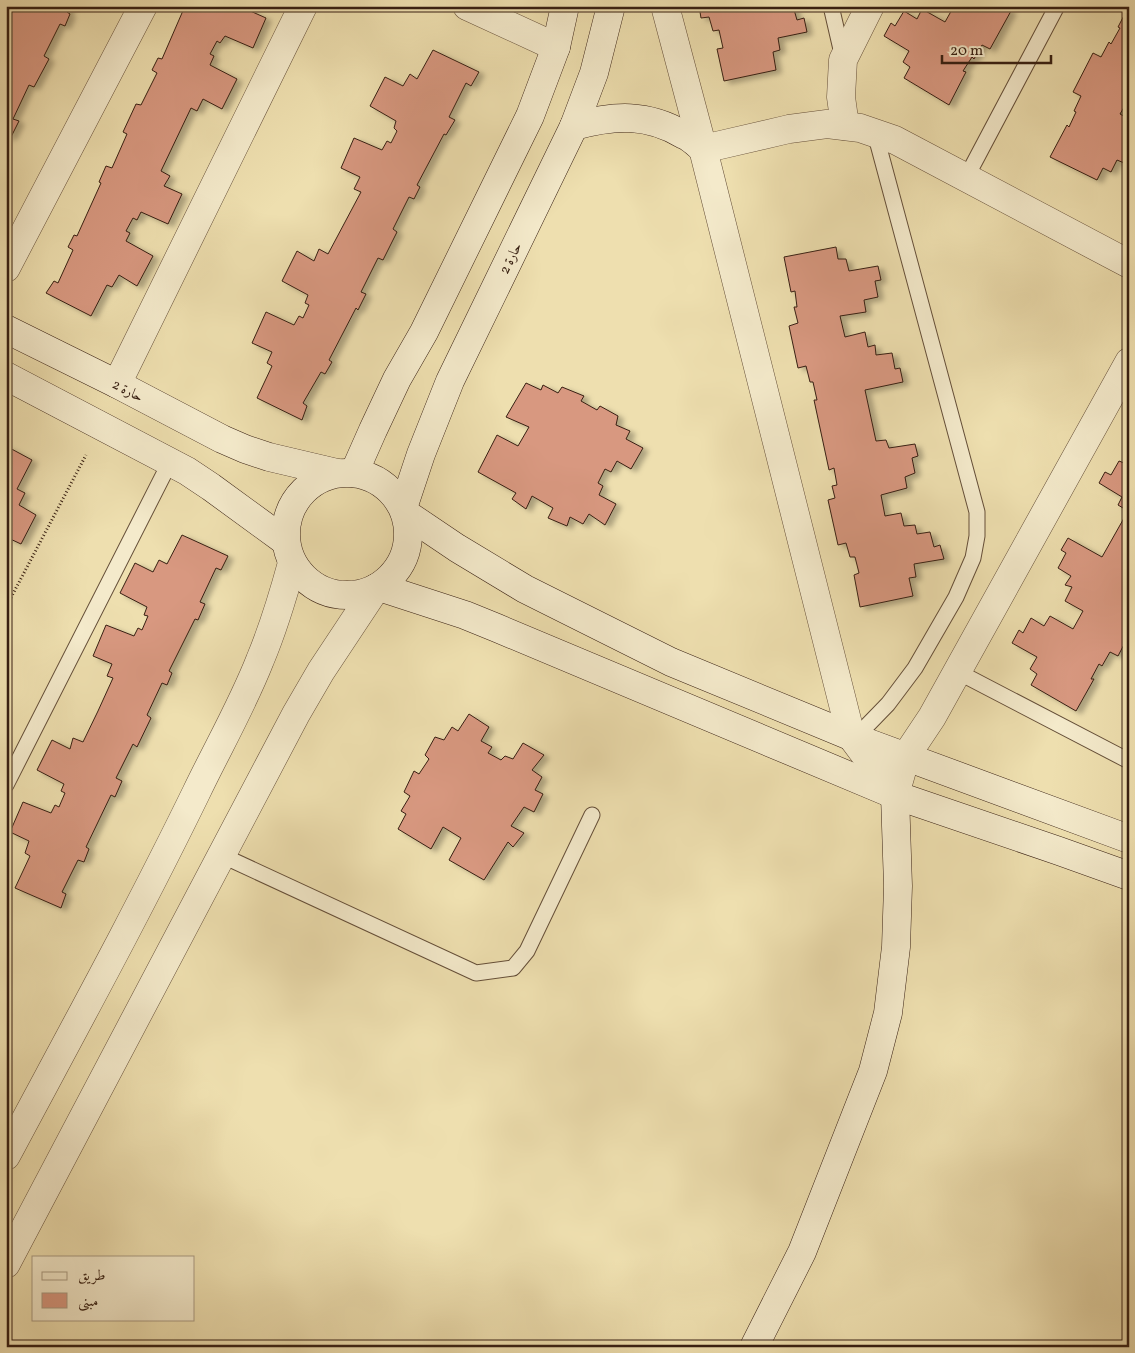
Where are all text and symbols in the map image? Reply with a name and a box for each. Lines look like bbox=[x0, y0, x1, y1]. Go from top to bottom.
scale bar bbox=[942, 32, 1051, 64]
text: 20 m bbox=[950, 41, 983, 62]
street label: حارة 2 bbox=[496, 240, 527, 278]
street label: حارة 2 bbox=[108, 375, 146, 407]
legend bbox=[32, 1256, 195, 1320]
text: طريق bbox=[78, 1266, 105, 1287]
text: مبنى bbox=[78, 1292, 98, 1313]

